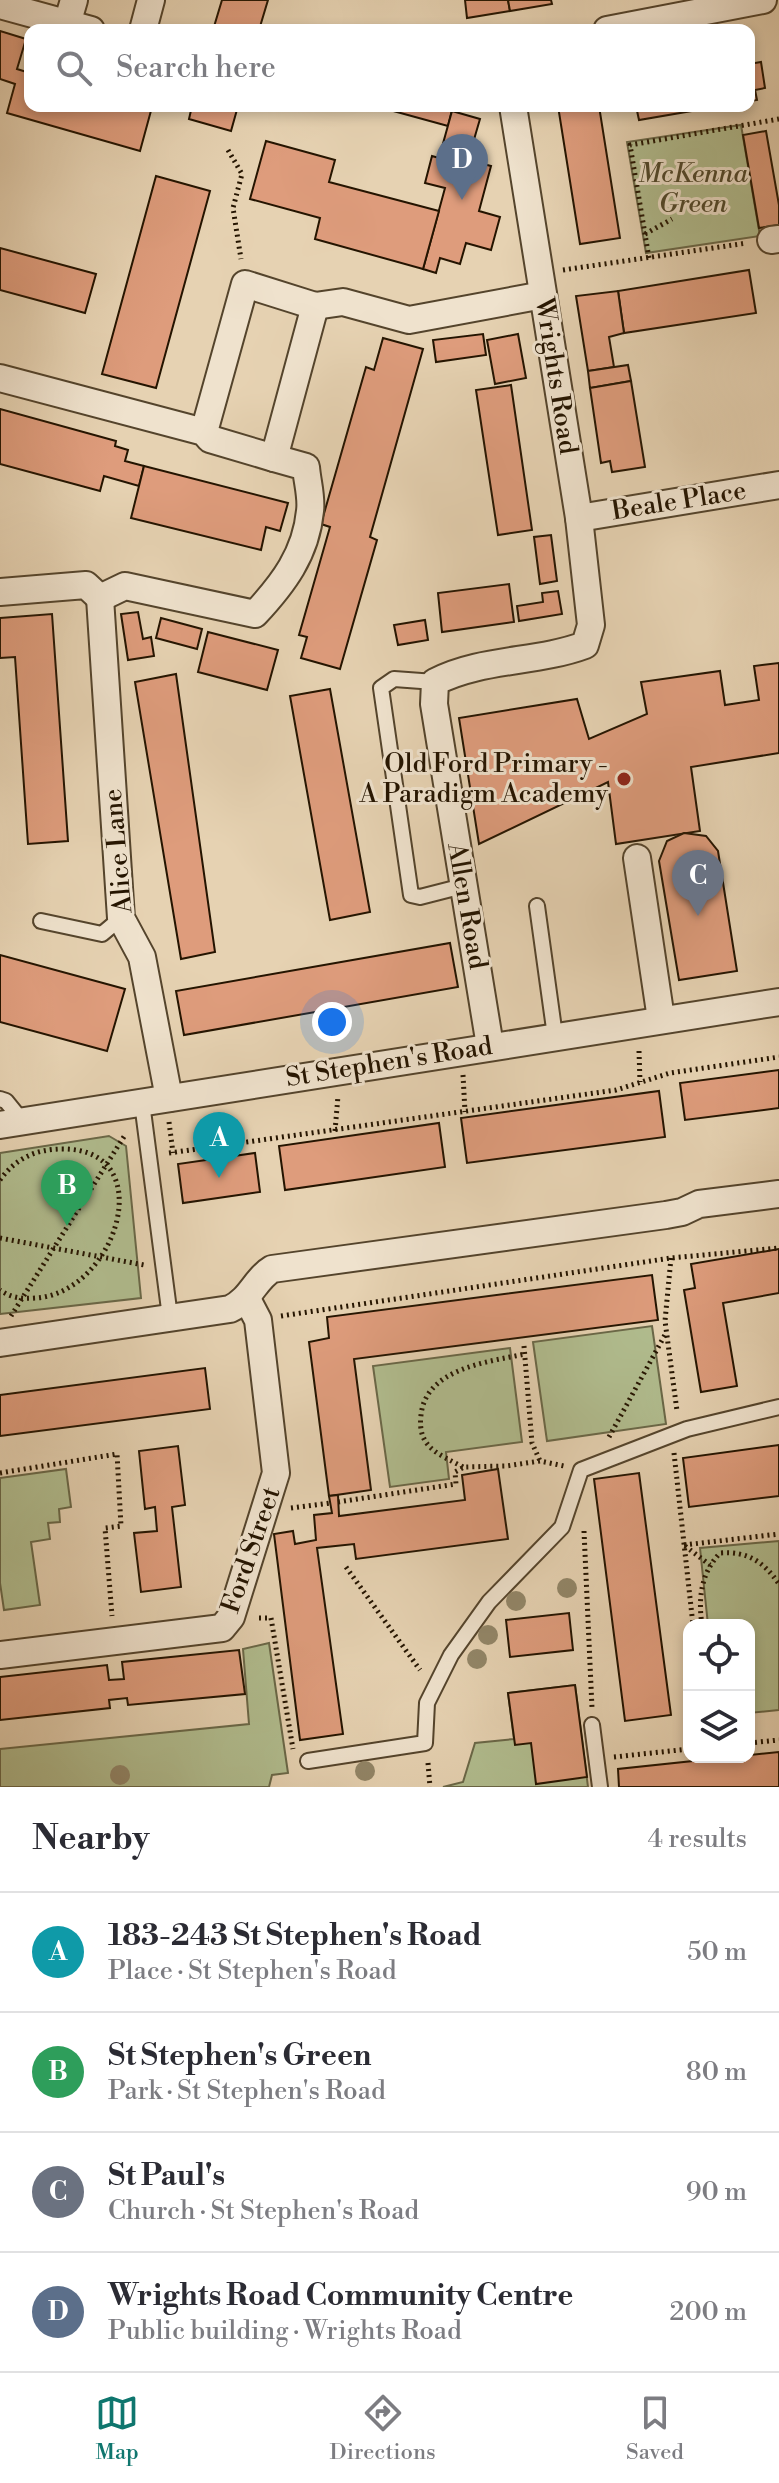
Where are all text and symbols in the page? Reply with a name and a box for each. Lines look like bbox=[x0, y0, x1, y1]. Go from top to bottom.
search box bbox=[24, 24, 755, 112]
icon: search bbox=[52, 46, 96, 90]
text: Search here bbox=[116, 49, 276, 87]
pin: D bbox=[436, 134, 488, 200]
park label: McKenna Green bbox=[638, 158, 748, 220]
street label: Wrights Road bbox=[528, 294, 584, 457]
street label: Beale Place bbox=[609, 475, 748, 528]
place label: Old Ford Primary - A Paradigm Academy bbox=[358, 748, 608, 810]
marker: Old Ford Primary - A Paradigm Academy bbox=[615, 770, 633, 788]
street label: Alice Lane bbox=[97, 787, 139, 916]
street label: Allen Road bbox=[440, 839, 494, 972]
pin: C bbox=[672, 850, 724, 916]
your location bbox=[312, 1002, 352, 1042]
street label: St Stephen's Road bbox=[284, 1030, 495, 1094]
pin: A bbox=[193, 1112, 245, 1178]
pin: B bbox=[41, 1160, 93, 1226]
street label: Ford Street bbox=[214, 1483, 288, 1617]
map controls bbox=[683, 1619, 755, 1763]
button: locate bbox=[683, 1619, 755, 1691]
button: layers bbox=[683, 1691, 755, 1763]
text: Nearby bbox=[32, 1818, 150, 1860]
text: 4 results bbox=[648, 1823, 747, 1855]
text: 183-243 St Stephen's Road bbox=[108, 1917, 482, 1955]
text: A bbox=[49, 1936, 67, 1968]
text: 50 m bbox=[687, 1936, 747, 1968]
text: Place · St Stephen's Road bbox=[108, 1955, 396, 1987]
text: St Stephen's Green bbox=[108, 2037, 371, 2075]
text: B bbox=[48, 2056, 68, 2088]
text: 80 m bbox=[686, 2056, 747, 2088]
text: Park · St Stephen's Road bbox=[108, 2075, 386, 2107]
text: St Paul's bbox=[108, 2157, 225, 2195]
text: C bbox=[49, 2176, 67, 2208]
text: 90 m bbox=[686, 2176, 747, 2208]
text: Church · St Stephen's Road bbox=[108, 2195, 419, 2227]
text: Wrights Road Community Centre bbox=[108, 2277, 573, 2315]
text: D bbox=[48, 2296, 68, 2328]
text: 200 m bbox=[670, 2296, 747, 2328]
text: Public building · Wrights Road bbox=[108, 2315, 462, 2347]
tab: Map bbox=[95, 2391, 139, 2466]
tab: Directions bbox=[330, 2391, 436, 2466]
tab: Saved bbox=[626, 2391, 684, 2466]

